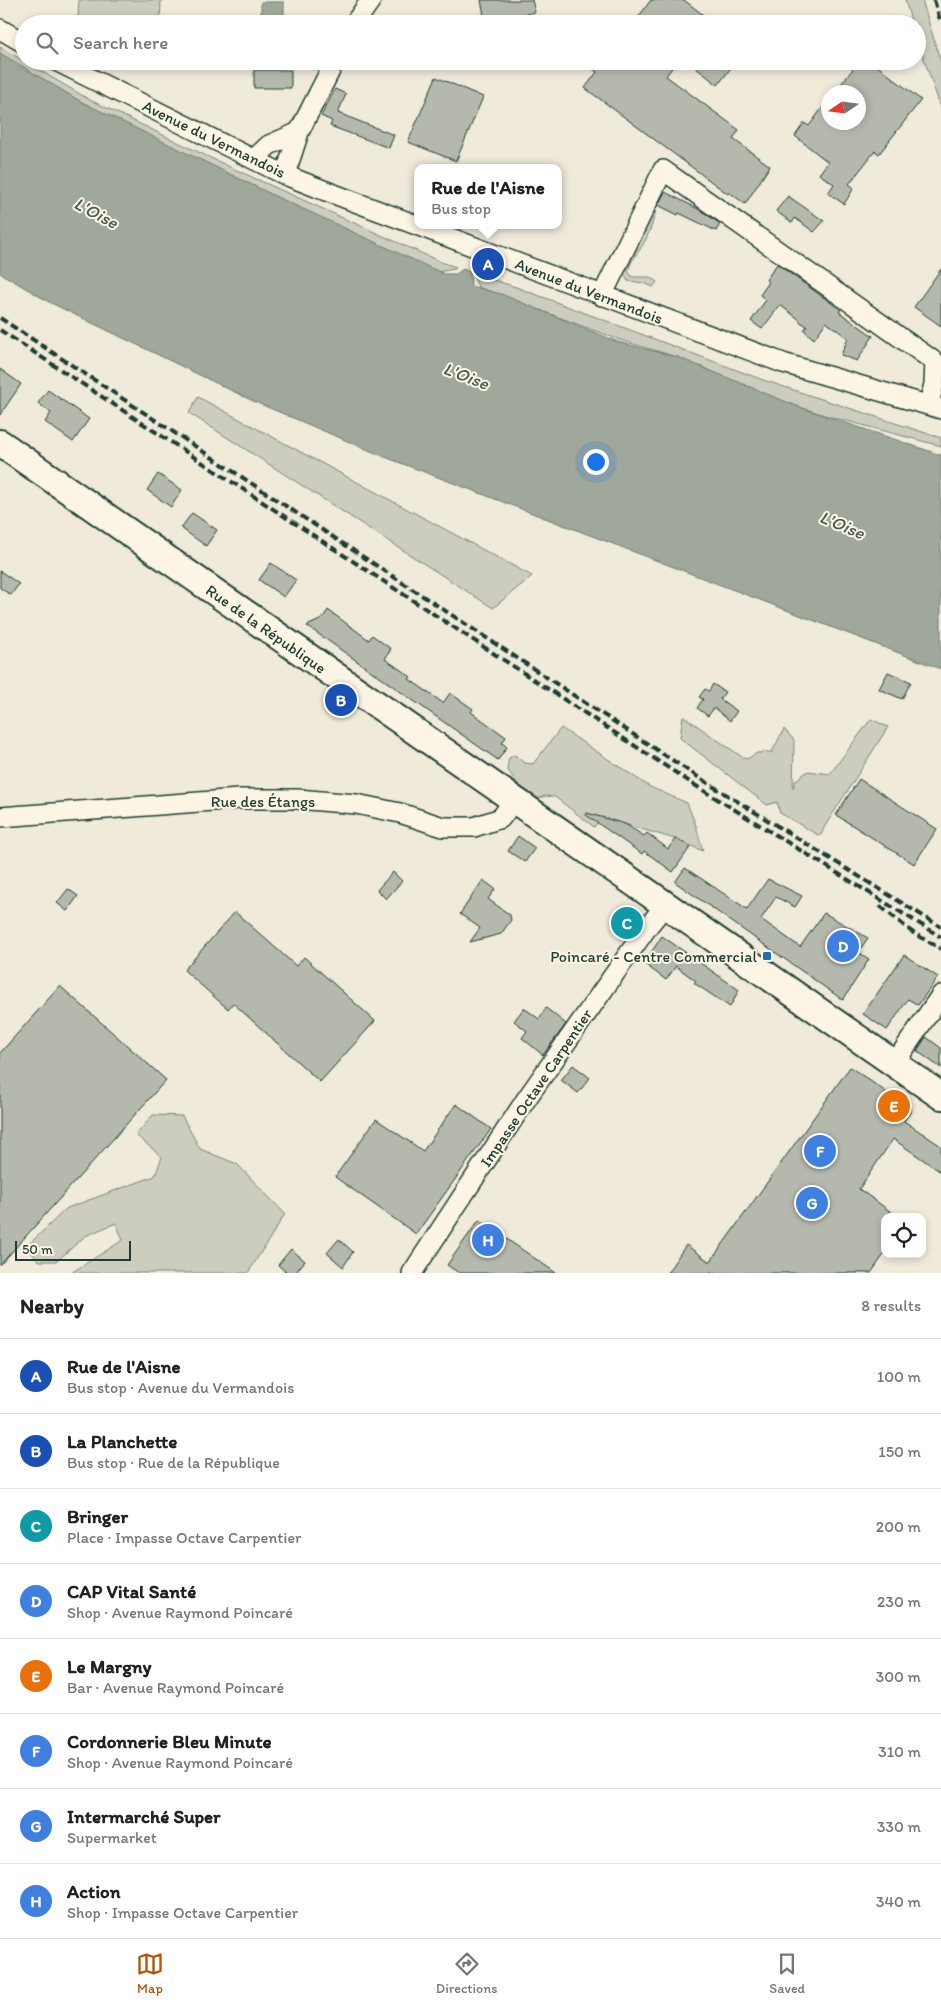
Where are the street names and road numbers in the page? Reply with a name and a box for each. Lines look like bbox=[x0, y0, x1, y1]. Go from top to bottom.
street label: Avenue du Vermandois bbox=[139, 96, 289, 182]
street label: Avenue du Vermandois bbox=[512, 254, 666, 328]
street label: Rue de la République bbox=[202, 580, 330, 678]
street label: Rue des Étangs bbox=[211, 792, 315, 811]
street label: Impasse Octave Carpentier bbox=[476, 1005, 596, 1171]

